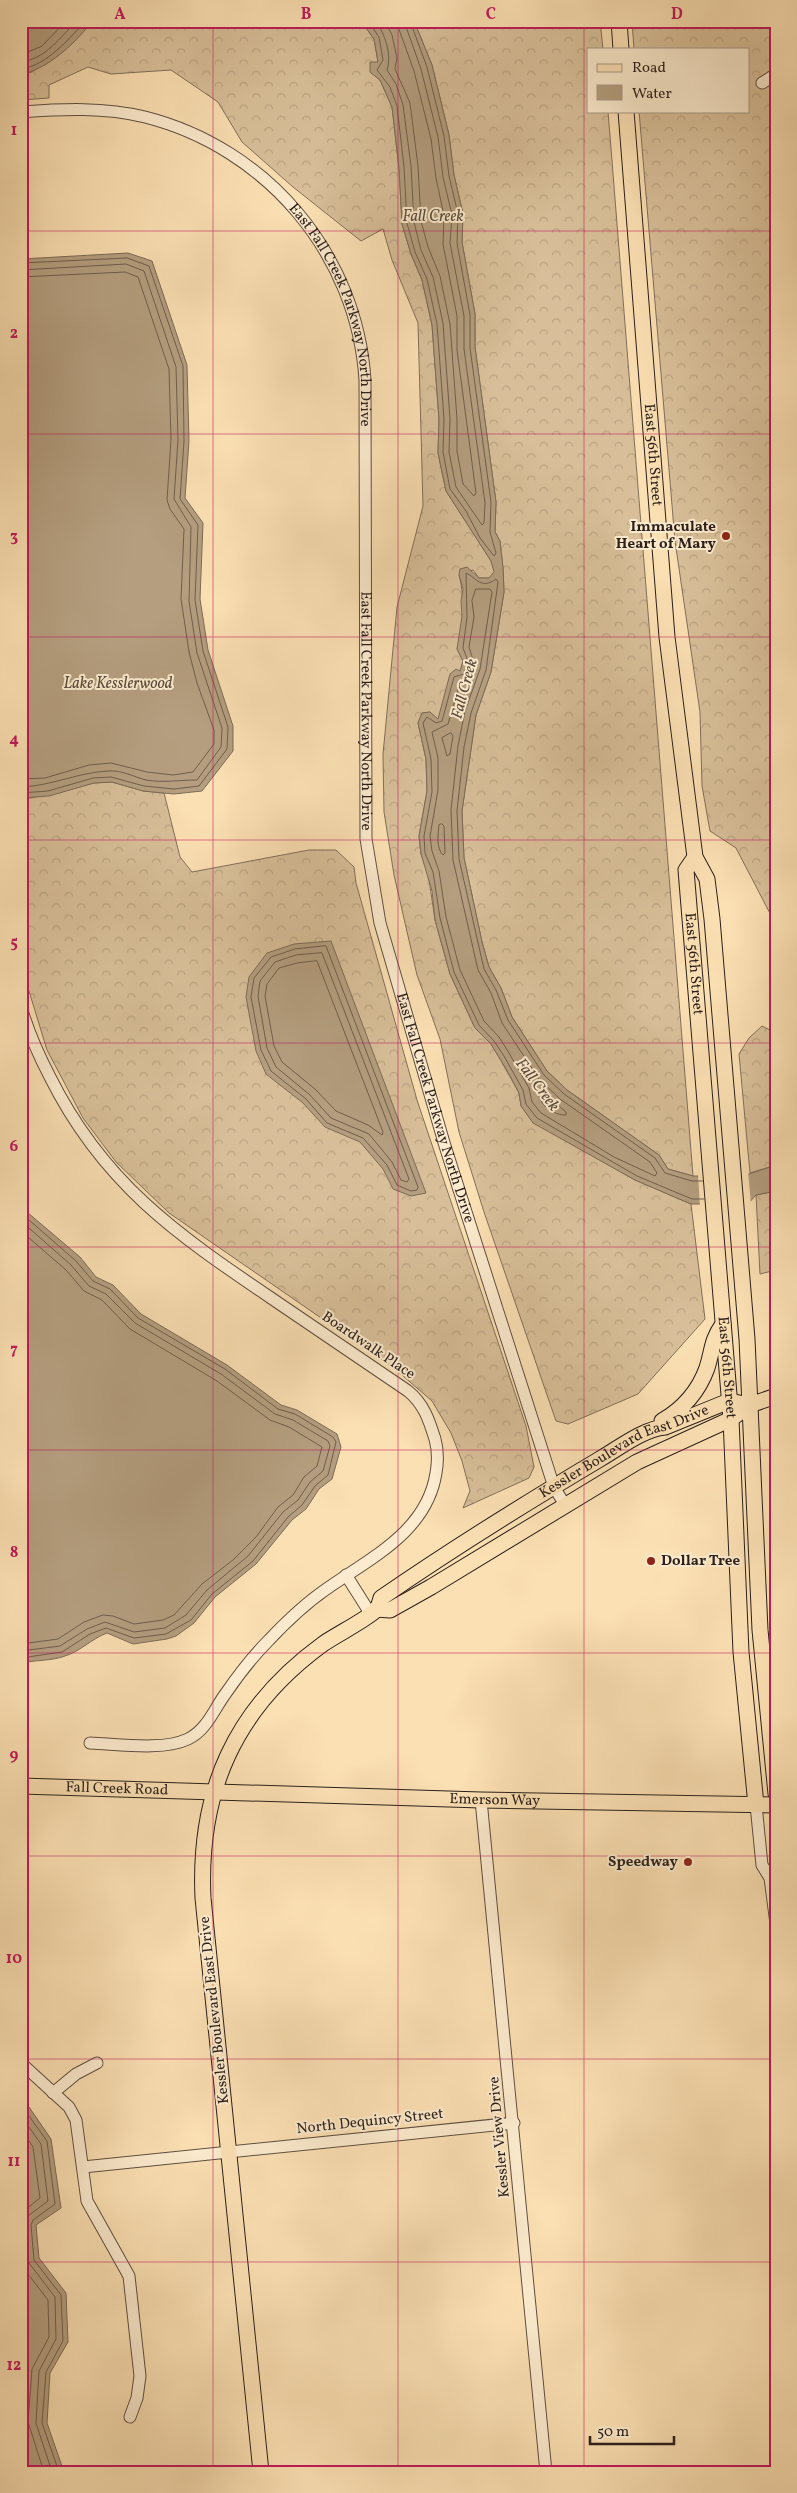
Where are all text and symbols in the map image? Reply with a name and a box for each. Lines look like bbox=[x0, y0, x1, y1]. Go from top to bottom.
text: A bbox=[114, 4, 126, 26]
text: B bbox=[301, 4, 312, 26]
text: C bbox=[486, 4, 496, 26]
text: D bbox=[671, 4, 683, 26]
legend bbox=[587, 48, 750, 112]
text: Road bbox=[632, 58, 666, 79]
text: Water bbox=[632, 84, 672, 105]
text: 1 bbox=[11, 120, 17, 142]
street label: East Fall Creek Parkway North Drive bbox=[284, 199, 376, 427]
water label: Fall Creek bbox=[402, 206, 464, 228]
text: 2 bbox=[10, 323, 18, 345]
street label: East 56th Street bbox=[638, 403, 667, 507]
place label: Immaculate Heart of Mary bbox=[616, 517, 717, 555]
text: 3 bbox=[10, 526, 18, 548]
marker: Immaculate Heart of Mary bbox=[720, 530, 732, 542]
street label: East Fall Creek Parkway North Drive bbox=[355, 591, 376, 831]
water label: Fall Creek bbox=[446, 656, 484, 721]
water label: Lake Kesslerwood bbox=[63, 673, 173, 695]
text: 4 bbox=[9, 729, 19, 751]
street label: East 56th Street bbox=[679, 912, 708, 1016]
text: 5 bbox=[10, 932, 18, 954]
street label: East Fall Creek Parkway North Drive bbox=[390, 990, 479, 1226]
water label: Fall Creek bbox=[510, 1054, 565, 1117]
text: 6 bbox=[10, 1136, 19, 1158]
street label: Boardwalk Place bbox=[317, 1307, 419, 1385]
street label: East 56th Street bbox=[712, 1316, 741, 1420]
text: 7 bbox=[10, 1339, 18, 1361]
street label: Kessler Boulevard East Drive bbox=[535, 1400, 712, 1504]
text: 8 bbox=[10, 1542, 18, 1564]
place label: Dollar Tree bbox=[661, 1551, 740, 1572]
marker: Dollar Tree bbox=[645, 1555, 657, 1567]
text: 9 bbox=[10, 1745, 19, 1767]
street label: Fall Creek Road bbox=[65, 1777, 169, 1801]
street label: Emerson Way bbox=[449, 1789, 540, 1812]
place label: Speedway bbox=[608, 1852, 679, 1873]
marker: Speedway bbox=[682, 1856, 694, 1868]
street label: Kessler Boulevard East Drive bbox=[195, 1915, 235, 2105]
text: 10 bbox=[6, 1948, 22, 1970]
street label: Kessler View Drive bbox=[484, 2075, 516, 2199]
street label: North Dequincy Street bbox=[296, 2104, 444, 2140]
text: 11 bbox=[8, 2151, 20, 2173]
text: 12 bbox=[7, 2355, 21, 2377]
scale bar bbox=[590, 2413, 673, 2445]
text: 50 m bbox=[597, 2422, 629, 2443]

